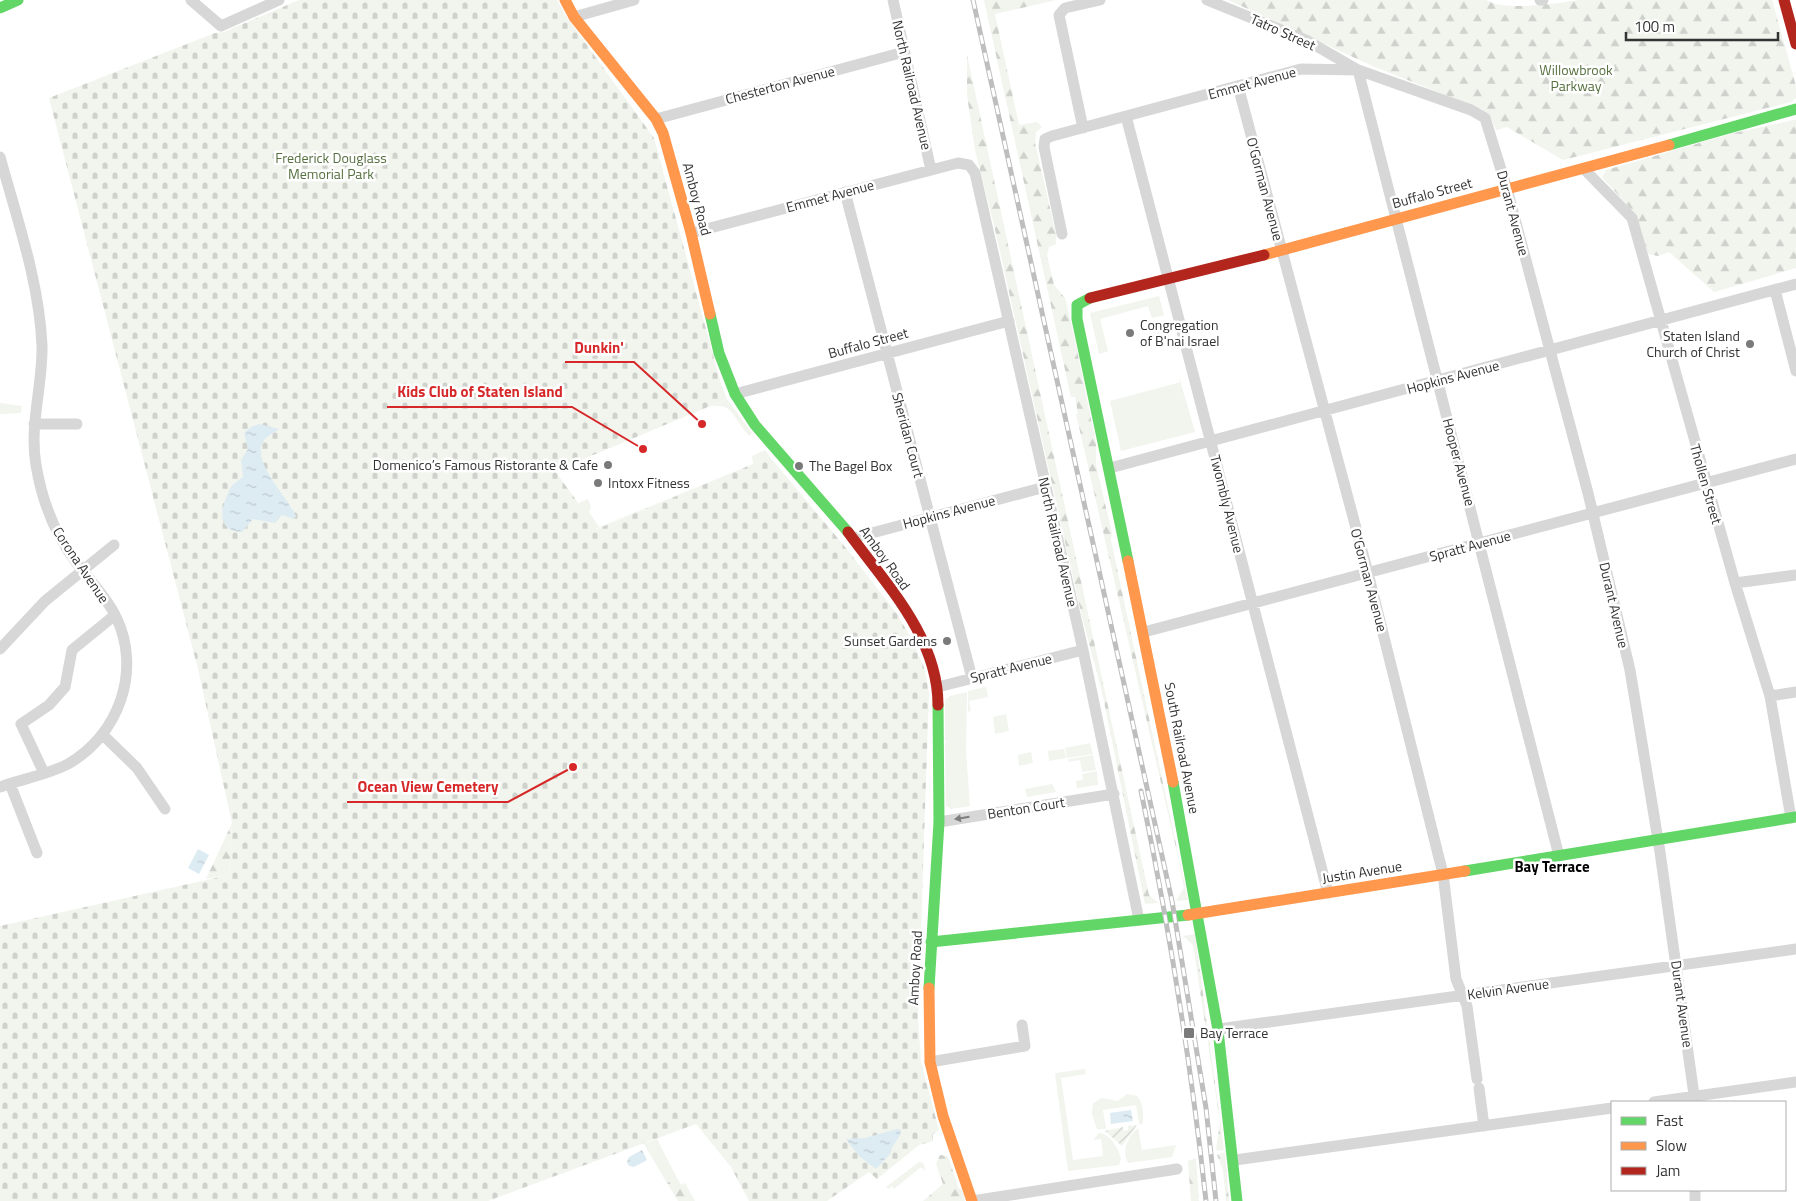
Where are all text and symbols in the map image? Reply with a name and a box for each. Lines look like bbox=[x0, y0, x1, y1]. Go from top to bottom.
street label: Tatro Street bbox=[1247, 8, 1319, 55]
scale bar bbox=[1626, 10, 1778, 42]
text: 100 m bbox=[1634, 15, 1675, 38]
street label: North Railroad Avenue bbox=[887, 18, 938, 152]
park label: Willowbrook Parkway bbox=[1539, 59, 1613, 96]
street label: Chesterton Avenue bbox=[723, 60, 837, 109]
street label: Emmet Avenue bbox=[1206, 61, 1298, 104]
street label: O'Gorman Avenue bbox=[1242, 135, 1289, 243]
park label: Frederick Douglass Memorial Park bbox=[275, 147, 387, 184]
street label: Amboy Road bbox=[678, 160, 717, 238]
street label: Durant Avenue bbox=[1492, 168, 1535, 258]
street label: Buffalo Street bbox=[1389, 172, 1474, 213]
street label: Emmet Avenue bbox=[784, 174, 876, 217]
place label: Congregation of B'nai Israel bbox=[1140, 314, 1219, 351]
street label: Buffalo Street bbox=[825, 322, 910, 363]
place label: Staten Island Church of Christ bbox=[1646, 325, 1740, 362]
marker: Congregation of B'nai Israel bbox=[1124, 327, 1136, 339]
callout: Dunkin' bbox=[565, 332, 634, 362]
text: Dunkin' bbox=[574, 336, 624, 359]
marker: Staten Island Church of Christ bbox=[1744, 338, 1756, 350]
street label: Hopkins Avenue bbox=[1404, 354, 1501, 399]
callout: Kids Club of Staten Island bbox=[387, 377, 572, 407]
text: Kids Club of Staten Island bbox=[397, 380, 563, 403]
street label: Sheridan Court bbox=[887, 390, 930, 480]
street label: Hooper Avenue bbox=[1438, 416, 1481, 508]
street label: Thollen Street bbox=[1685, 441, 1728, 526]
street label: Twombly Avenue bbox=[1205, 453, 1250, 555]
place label: Domenico’s Famous Ristorante & Cafe bbox=[373, 454, 598, 475]
place label: The Bagel Box bbox=[809, 455, 893, 476]
marker: Domenico’s Famous Ristorante & Cafe bbox=[602, 459, 614, 471]
marker: The Bagel Box bbox=[793, 460, 805, 472]
place label: Intoxx Fitness bbox=[608, 472, 690, 493]
street label: North Railroad Avenue bbox=[1033, 475, 1084, 609]
marker: Intoxx Fitness bbox=[592, 477, 604, 489]
street label: Hopkins Avenue bbox=[900, 489, 997, 534]
street label: Amboy Road bbox=[855, 521, 916, 594]
street label: Corona Avenue bbox=[48, 522, 115, 607]
street label: Spratt Avenue bbox=[1427, 525, 1513, 566]
street label: O'Gorman Avenue bbox=[1346, 526, 1393, 634]
street label: Durant Avenue bbox=[1594, 560, 1635, 650]
place label: Sunset Gardens bbox=[844, 630, 937, 651]
marker: Sunset Gardens bbox=[941, 635, 953, 647]
street label: Spratt Avenue bbox=[968, 647, 1054, 688]
street label: South Railroad Avenue bbox=[1159, 680, 1206, 815]
callout: Ocean View Cemetery bbox=[347, 772, 508, 802]
text: Ocean View Cemetery bbox=[358, 775, 499, 798]
street label: Benton Court bbox=[986, 791, 1066, 824]
one-way arrow bbox=[954, 815, 970, 823]
street label: Justin Avenue bbox=[1321, 855, 1403, 888]
district label: Bay Terrace bbox=[1514, 855, 1590, 878]
street label: Amboy Road bbox=[902, 930, 927, 1006]
street label: Durant Avenue bbox=[1666, 959, 1699, 1049]
street label: Kelvin Avenue bbox=[1466, 972, 1550, 1005]
place label: Bay Terrace bbox=[1200, 1022, 1268, 1043]
marker: Bay Terrace bbox=[1182, 1026, 1196, 1040]
legend bbox=[1611, 1101, 1786, 1191]
text: Fast bbox=[1656, 1109, 1684, 1132]
text: Slow bbox=[1656, 1134, 1687, 1157]
text: Jam bbox=[1656, 1159, 1680, 1182]

